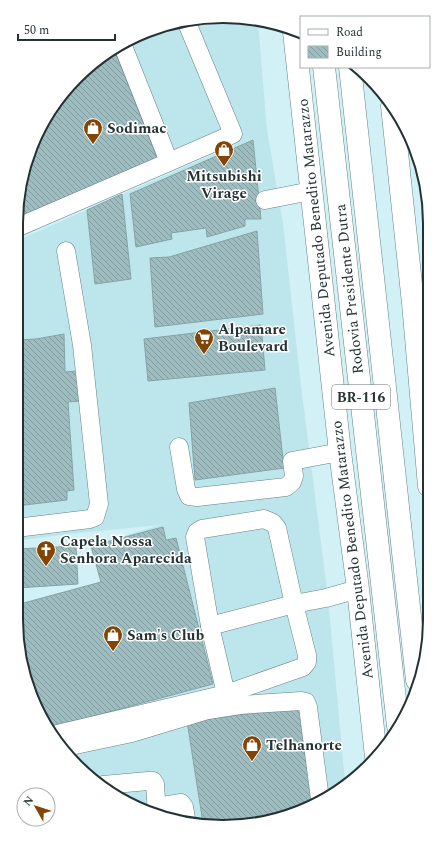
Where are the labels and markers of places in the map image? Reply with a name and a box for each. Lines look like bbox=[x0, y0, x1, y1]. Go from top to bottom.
shop icon: Sodimac bbox=[82, 117, 104, 145]
place label: Sodimac bbox=[107, 117, 166, 140]
shop icon: Mitsubishi Virage bbox=[213, 139, 235, 167]
place label: Mitsubishi Virage bbox=[186, 165, 262, 205]
place label: Alpamare Boulevard bbox=[218, 318, 289, 358]
supermarket icon: Alpamare Boulevard bbox=[193, 327, 215, 355]
place label: Capela Nossa Senhora Aparecida bbox=[60, 530, 192, 570]
church icon: Capela Nossa Senhora Aparecida bbox=[35, 539, 57, 567]
shop icon: Sam's Club bbox=[102, 624, 124, 652]
place label: Sam's Club bbox=[127, 624, 204, 647]
shop icon: Telhanorte bbox=[241, 734, 263, 762]
place label: Telhanorte bbox=[266, 734, 342, 757]

